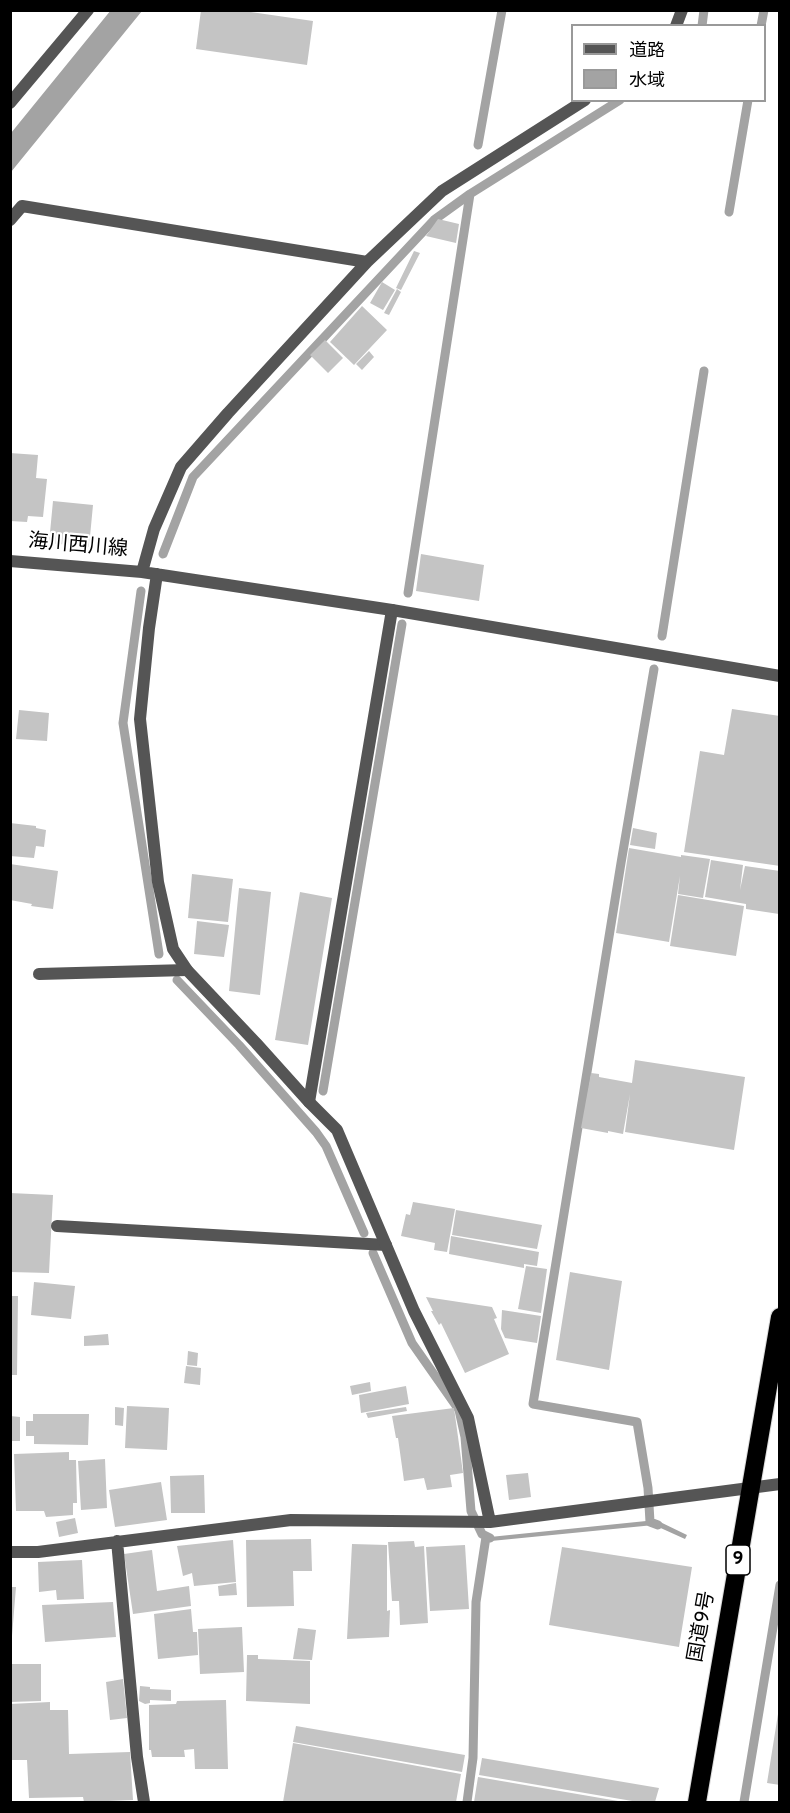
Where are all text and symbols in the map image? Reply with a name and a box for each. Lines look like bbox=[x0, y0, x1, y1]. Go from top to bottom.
legend bbox=[571, 24, 766, 102]
text: 道路 bbox=[629, 40, 665, 63]
text: 水域 bbox=[629, 70, 665, 93]
street label: 海川西川線 bbox=[27, 531, 129, 563]
road number: 9 bbox=[726, 1545, 750, 1575]
street label: 国道9号 bbox=[685, 1589, 721, 1665]

